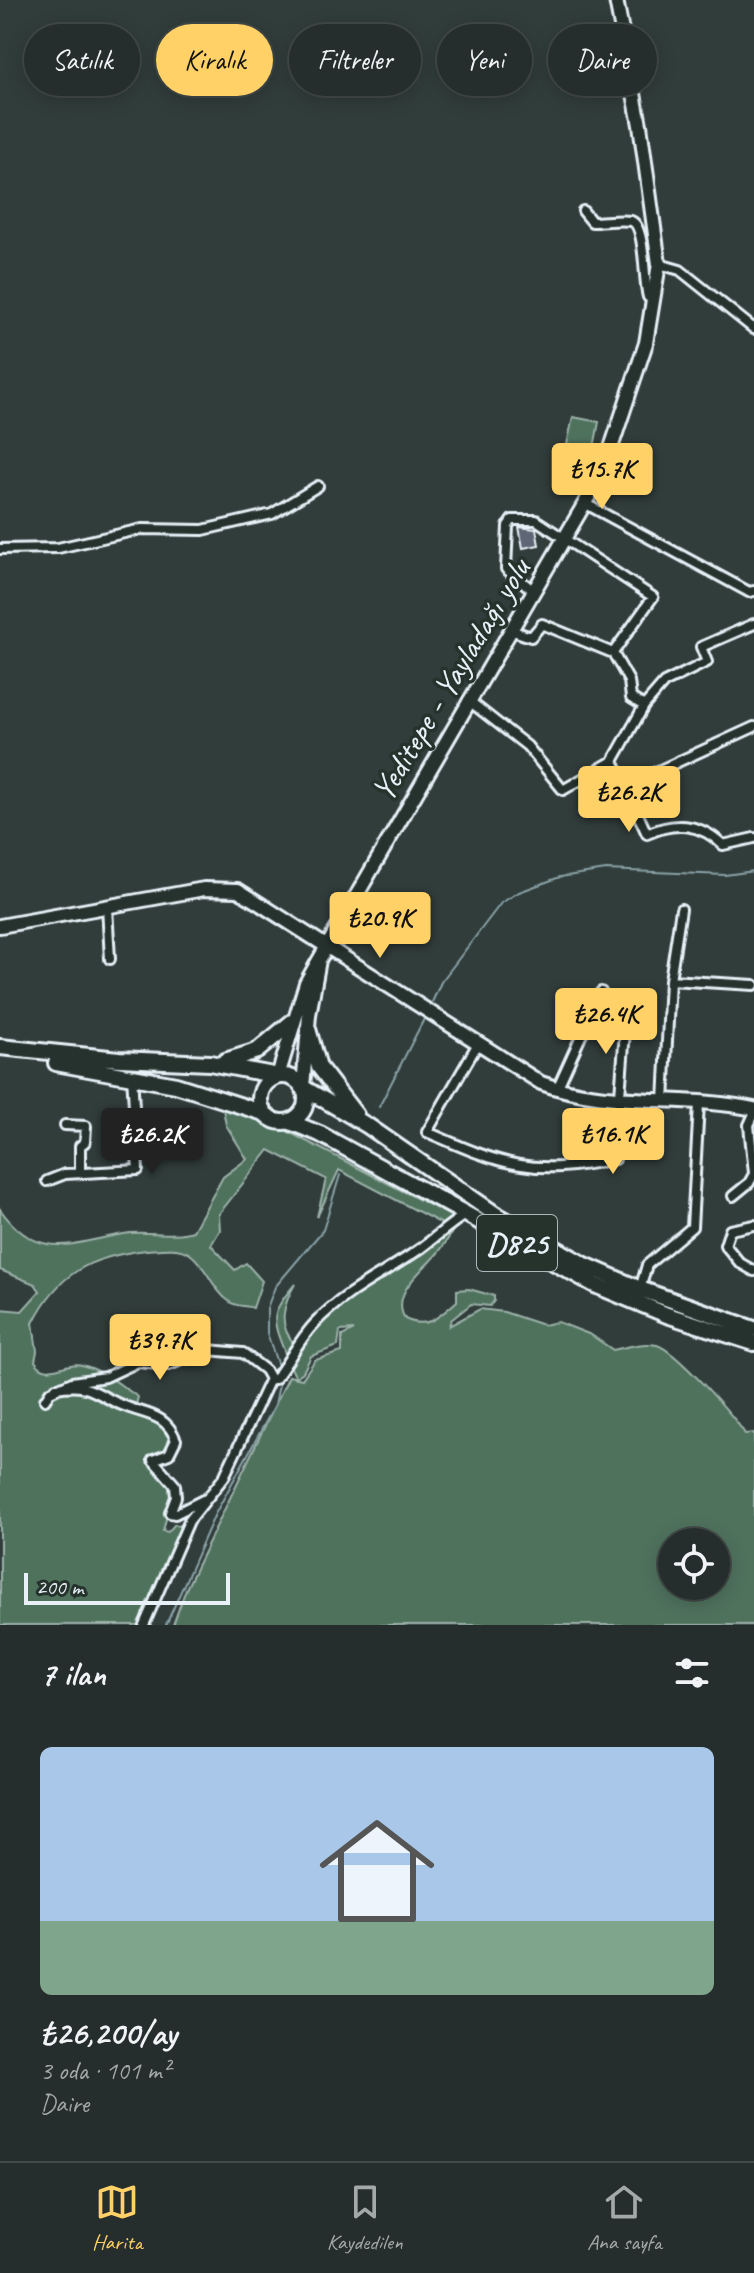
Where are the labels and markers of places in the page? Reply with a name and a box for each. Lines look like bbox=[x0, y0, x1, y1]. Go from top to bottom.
pin: ₺15.7K bbox=[537, 443, 667, 511]
pin: ₺26.2K bbox=[564, 766, 694, 834]
pin: ₺20.9K bbox=[315, 892, 445, 960]
pin: ₺26.4K bbox=[541, 988, 671, 1056]
pin: ₺26.2K bbox=[87, 1108, 217, 1176]
pin: ₺16.1K bbox=[548, 1108, 678, 1176]
pin: ₺39.7K bbox=[95, 1314, 225, 1382]

